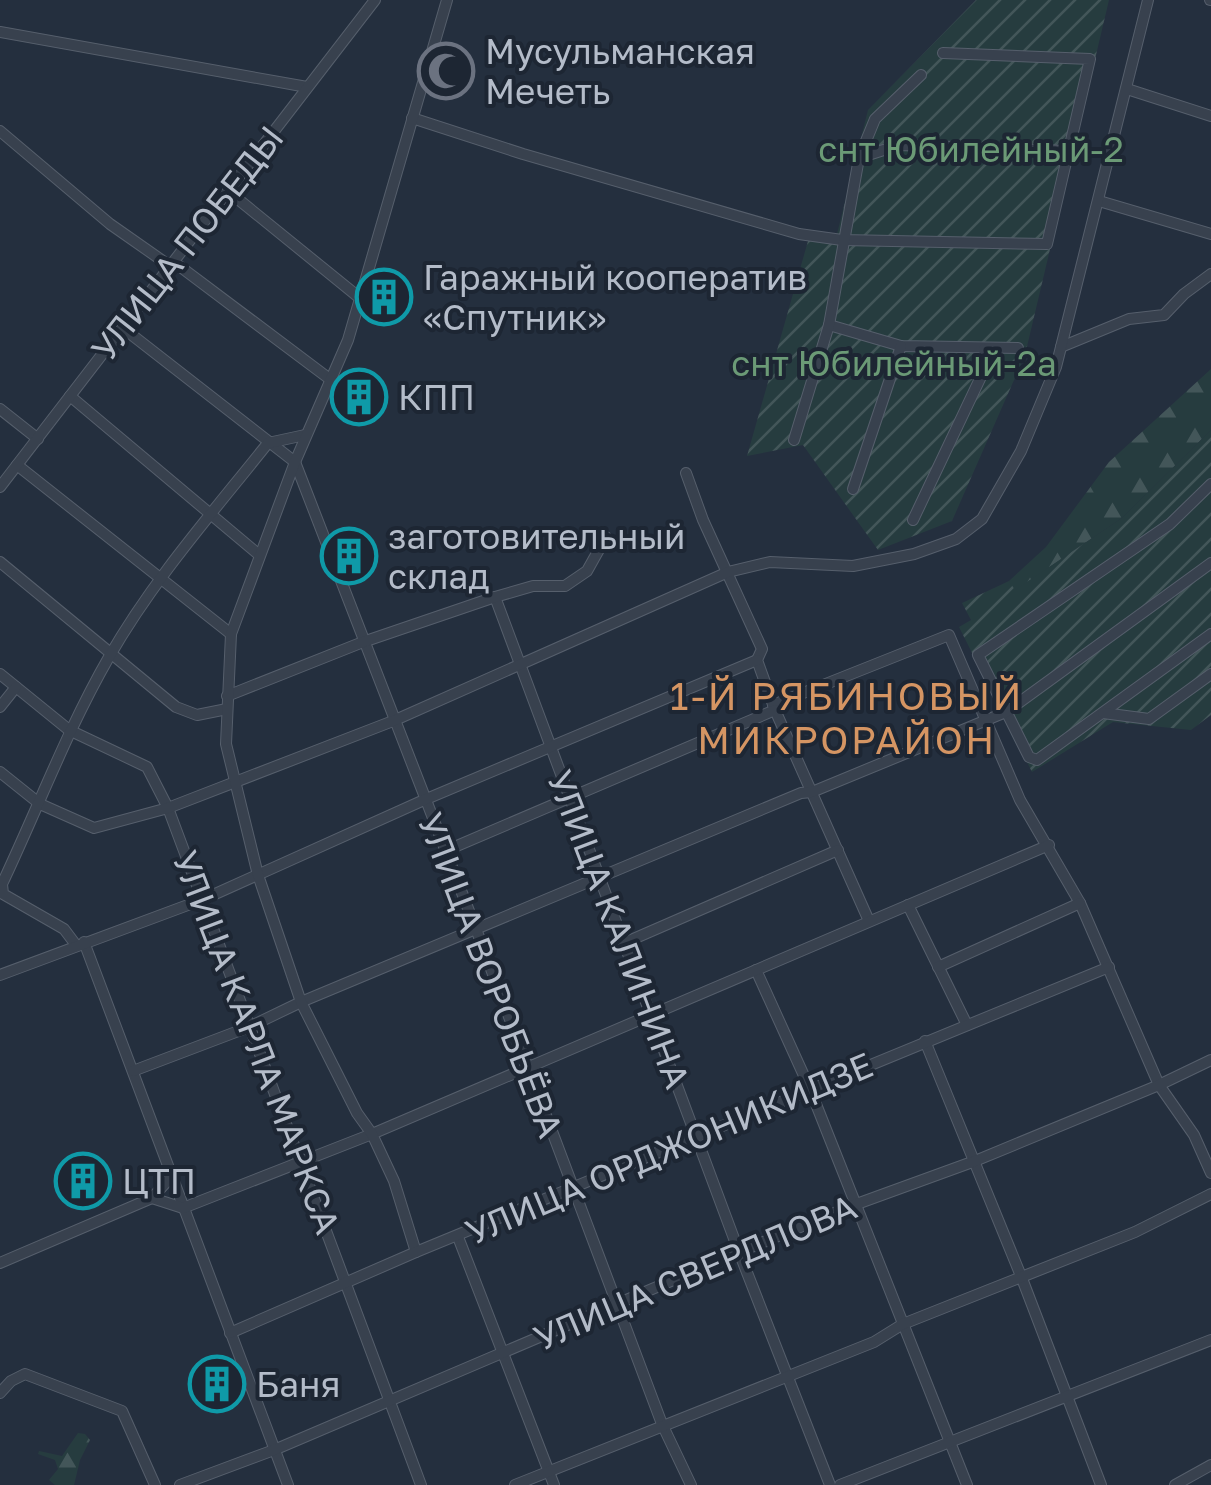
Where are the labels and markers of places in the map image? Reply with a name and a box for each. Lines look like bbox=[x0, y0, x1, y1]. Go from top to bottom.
place label: Мусульманская Мечеть bbox=[485, 30, 755, 112]
mosque icon: Мусульманская Мечеть bbox=[416, 41, 476, 101]
place label: Гаражный кооператив «Спутник» bbox=[423, 256, 807, 338]
building icon: Гаражный кооператив «Спутник» bbox=[354, 267, 414, 327]
building icon: КПП bbox=[329, 367, 389, 427]
place label: КПП bbox=[398, 376, 475, 418]
place label: заготовительный склад bbox=[388, 515, 685, 597]
building icon: заготовительный склад bbox=[319, 526, 379, 586]
building icon: ЦТП bbox=[53, 1151, 113, 1211]
place label: ЦТП bbox=[122, 1160, 196, 1202]
building icon: Баня bbox=[187, 1354, 247, 1414]
place label: Баня bbox=[256, 1363, 340, 1405]

